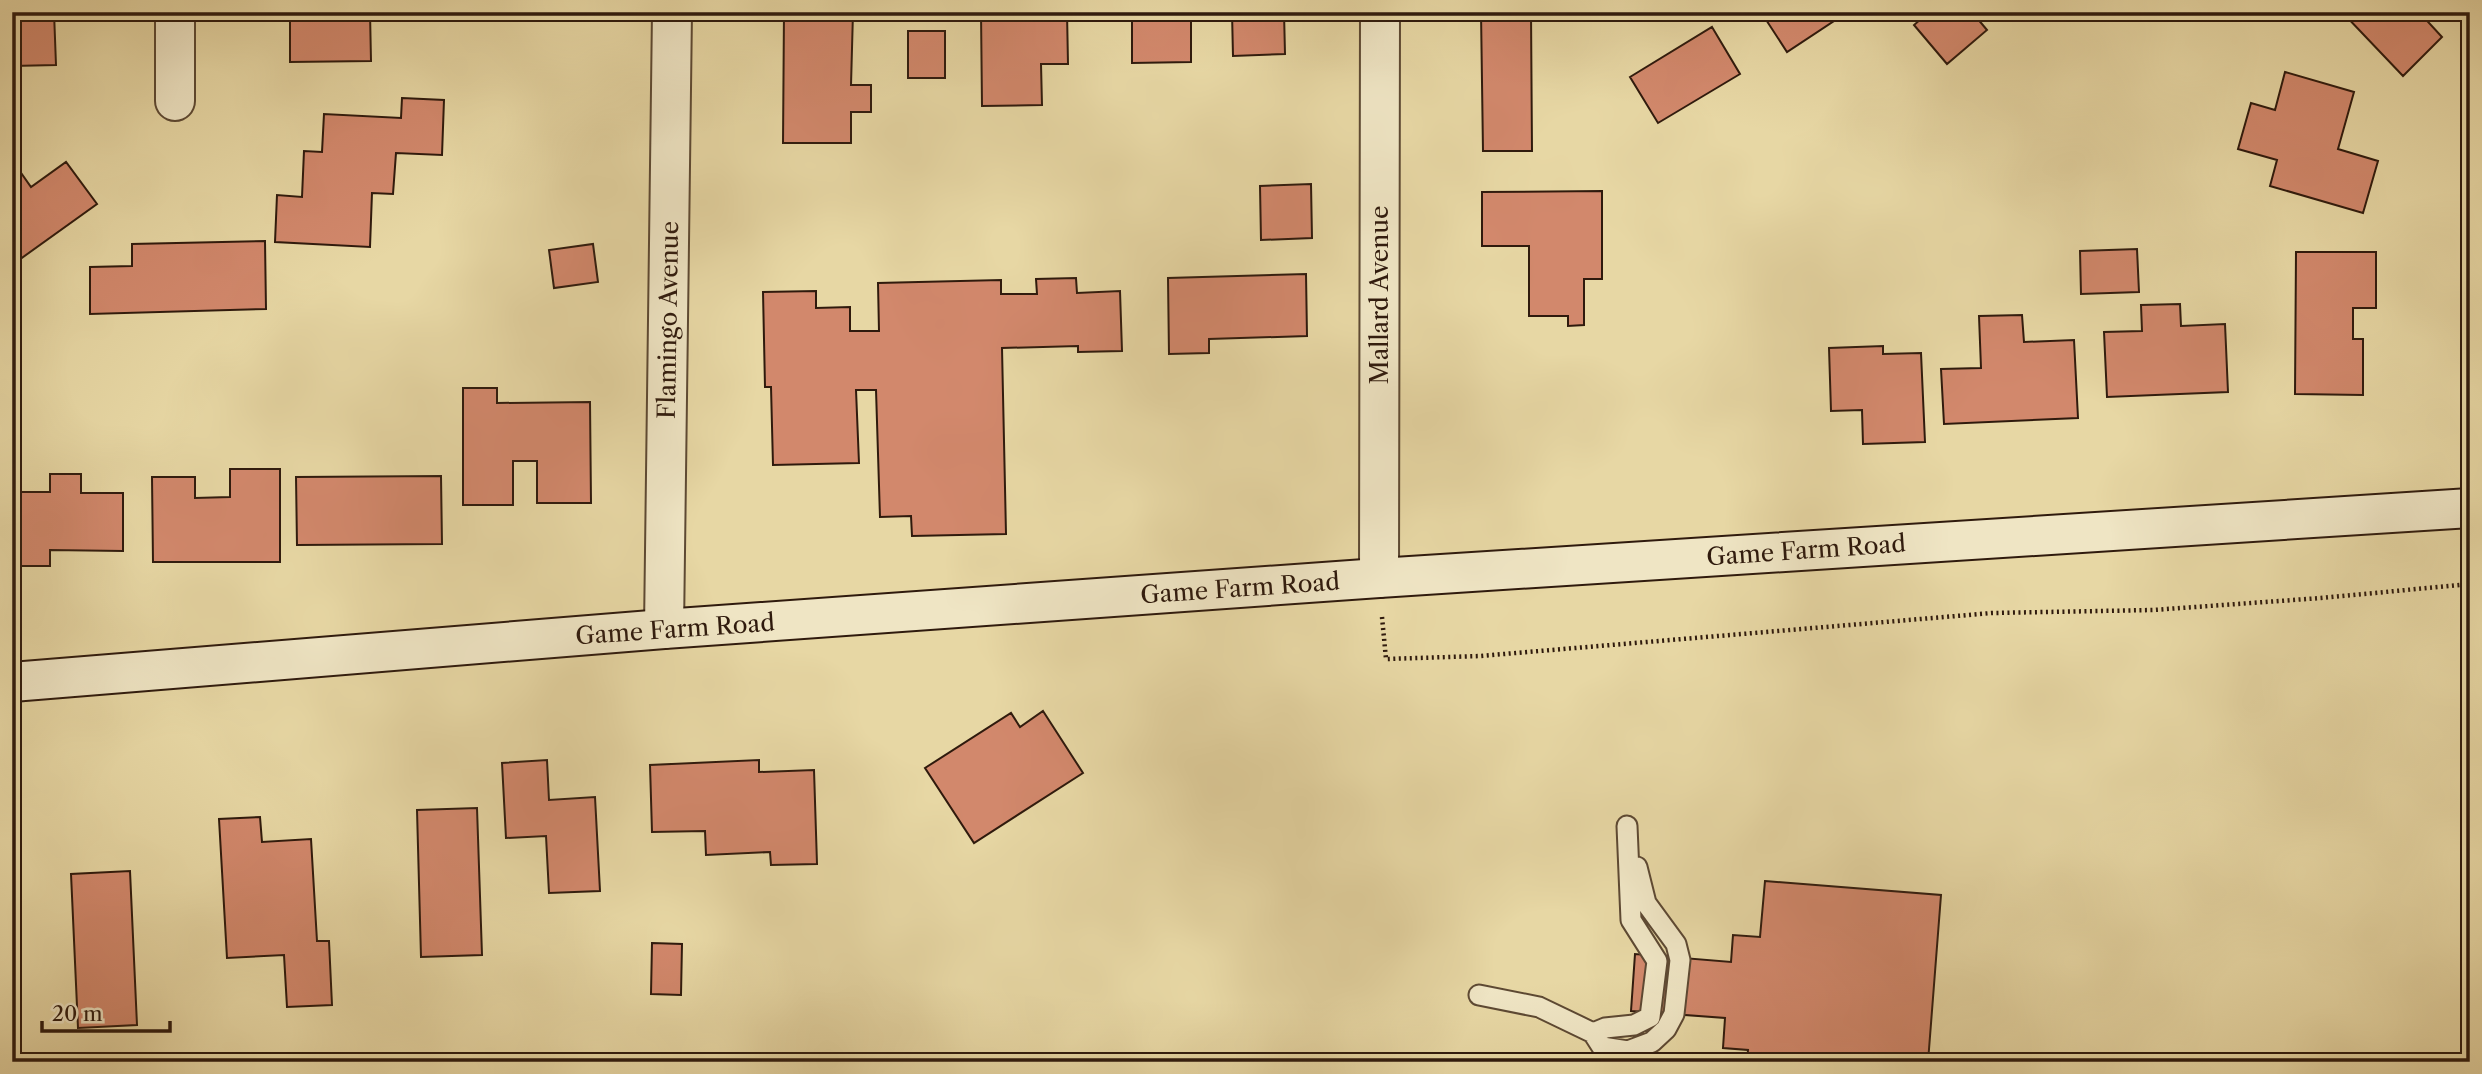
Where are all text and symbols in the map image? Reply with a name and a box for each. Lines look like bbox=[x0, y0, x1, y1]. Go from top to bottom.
street label: Mallard Avenue bbox=[1365, 206, 1394, 384]
street label: Flamingo Avenue bbox=[652, 221, 684, 419]
street label: Game Farm Road bbox=[1705, 529, 1907, 571]
street label: Game Farm Road bbox=[1139, 567, 1341, 609]
street label: Game Farm Road bbox=[574, 608, 776, 650]
scale bar bbox=[42, 990, 170, 1034]
text: 20 m bbox=[52, 1001, 103, 1026]

